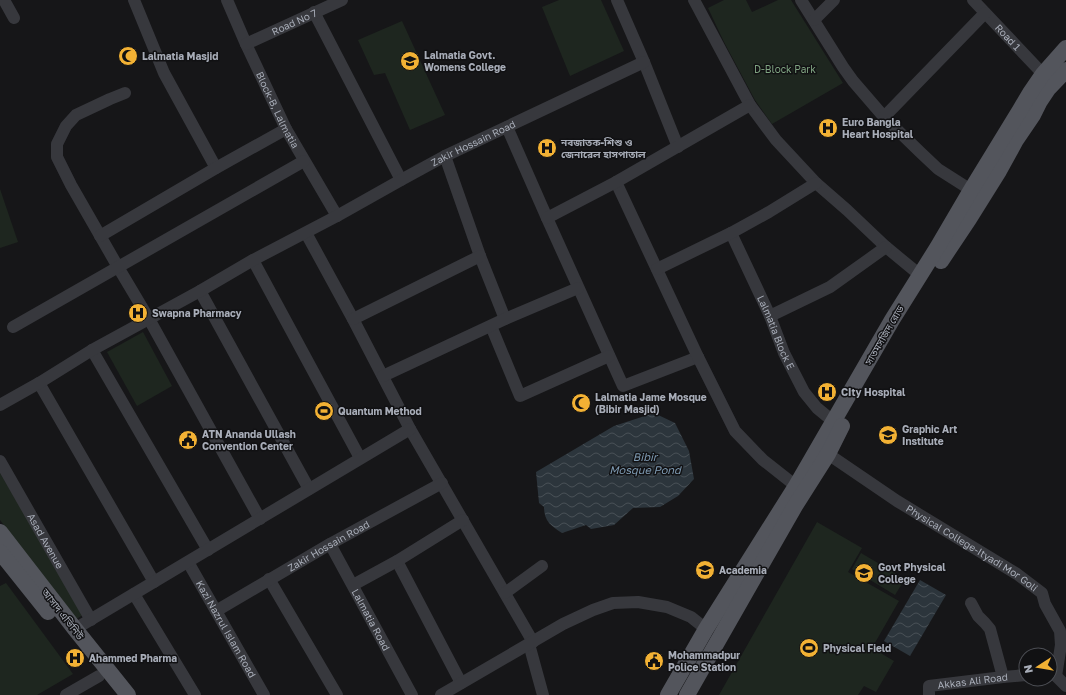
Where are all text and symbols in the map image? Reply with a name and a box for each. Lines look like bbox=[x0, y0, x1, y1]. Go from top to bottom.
street label: Road No 7 bbox=[270, 6, 319, 37]
street label: Road 1 bbox=[993, 21, 1023, 53]
mosque icon: Lalmatia Masjid bbox=[117, 45, 139, 67]
place label: Lalmatia Govt. Womens College bbox=[424, 49, 506, 73]
place label: Lalmatia Masjid bbox=[142, 50, 218, 62]
school or university icon: Lalmatia Govt. Womens College bbox=[399, 50, 421, 72]
park label: D-Block Park bbox=[754, 63, 816, 75]
street label: Block-B, Lalmatia bbox=[254, 70, 302, 150]
place label: Euro Bangla Heart Hospital bbox=[842, 116, 914, 140]
hospital icon: Euro Bangla Heart Hospital bbox=[817, 117, 839, 139]
street label: Zakir Hossain Road bbox=[429, 118, 517, 169]
place label: নবজাতক-শিশু ও জেনারেল হাসপাতাল bbox=[560, 136, 646, 160]
hospital icon: নবজাতক-শিশু ও জেনারেল হাসপাতাল bbox=[536, 137, 558, 159]
street label: Lalmatia Block E bbox=[755, 293, 797, 371]
hospital icon: Swapna Pharmacy bbox=[127, 302, 149, 324]
street label: সাতমসজিদ রোড bbox=[862, 302, 906, 368]
place label: Swapna Pharmacy bbox=[152, 307, 242, 319]
hospital icon: CIty Hospital bbox=[816, 381, 838, 403]
place label: CIty Hospital bbox=[841, 386, 906, 398]
place label: Lalmatia Jame Mosque (Bibir Masjid) bbox=[595, 391, 707, 415]
mosque icon: Lalmatia Jame Mosque (Bibir Masjid) bbox=[570, 392, 592, 414]
sports icon: Quantum Method bbox=[313, 400, 335, 422]
place label: Quantum Method bbox=[338, 405, 422, 417]
place label: Graphic Art Institute bbox=[902, 423, 957, 447]
school or university icon: Graphic Art Institute bbox=[877, 424, 899, 446]
place label: ATN Ananda Ullash Convention Center bbox=[202, 428, 296, 452]
public building icon: ATN Ananda Ullash Convention Center bbox=[177, 429, 199, 451]
water label: Bibir Mosque Pond bbox=[609, 450, 682, 477]
street label: Physical College-Ityadi Mor Goli bbox=[904, 502, 1040, 594]
street label: Asad Avenue bbox=[25, 511, 66, 571]
street label: Zakir Hossain Road bbox=[285, 518, 371, 574]
school or university icon: Academia bbox=[694, 559, 716, 581]
place label: Govt Physical College bbox=[878, 561, 946, 585]
school or university icon: Govt Physical College bbox=[853, 562, 875, 584]
place label: Academia bbox=[719, 564, 767, 576]
street label: Kazi Nazrul Islam Road bbox=[194, 578, 259, 680]
street label: আসাদ এভিনিউ bbox=[39, 585, 87, 643]
street label: Lalmatia Road bbox=[349, 587, 393, 653]
sports icon: Physical Field bbox=[798, 637, 820, 659]
place label: Physical Field bbox=[823, 642, 891, 654]
hospital icon: Ahammed Pharma bbox=[64, 647, 86, 669]
north arrow bbox=[1018, 647, 1058, 687]
place label: Mohammadpur Police Station bbox=[668, 649, 740, 673]
public building icon: Mohammadpur Police Station bbox=[643, 650, 665, 672]
place label: Ahammed Pharma bbox=[89, 652, 177, 664]
text: N bbox=[1021, 664, 1035, 675]
street label: Akkas Ali Road bbox=[937, 671, 1008, 691]

